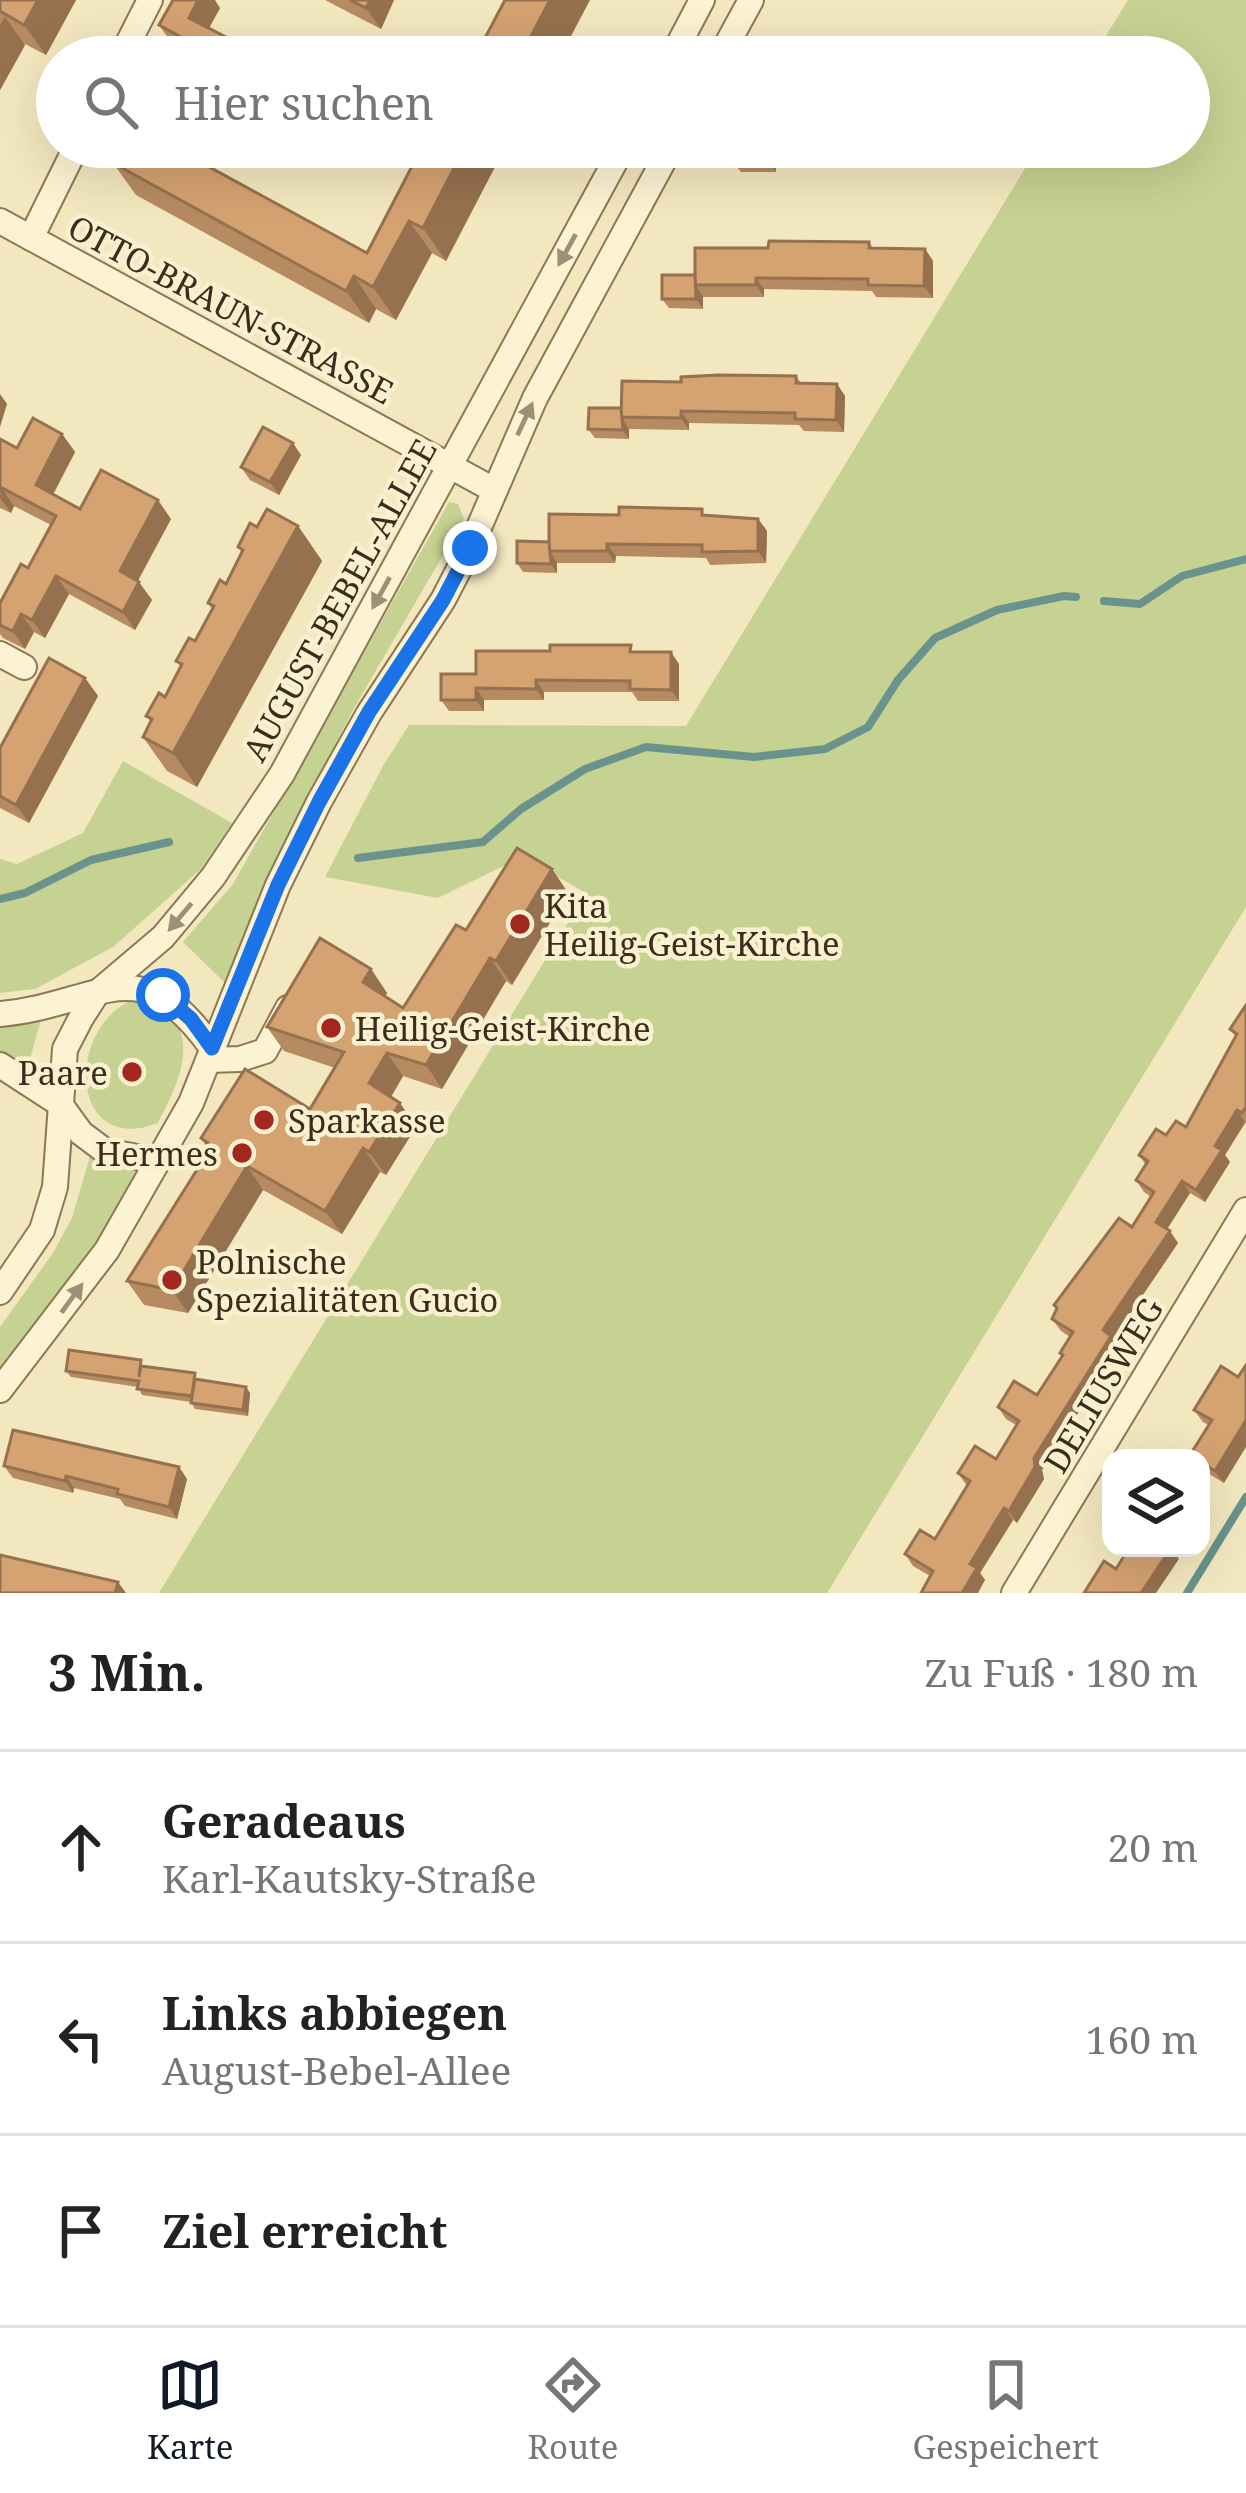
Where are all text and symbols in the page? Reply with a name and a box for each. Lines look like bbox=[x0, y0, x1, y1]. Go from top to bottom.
search box bbox=[36, 36, 1210, 168]
icon: search bbox=[78, 69, 144, 135]
text: Hier suchen bbox=[174, 72, 434, 133]
street label: OTTO-BRAUN-STRASSE bbox=[61, 204, 401, 414]
one-way arrow bbox=[557, 232, 578, 267]
one-way arrow bbox=[515, 401, 535, 436]
street label: AUGUST-BEBEL-ALLEE bbox=[232, 431, 446, 769]
route end bbox=[443, 521, 497, 575]
one-way arrow bbox=[371, 575, 392, 610]
place label: Kita Heilig-Geist-Kirche bbox=[544, 883, 840, 966]
one-way arrow bbox=[167, 902, 193, 932]
marker: Kita Heilig-Geist-Kirche bbox=[507, 911, 533, 937]
route start bbox=[136, 968, 190, 1022]
place label: Heilig-Geist-Kirche bbox=[355, 1006, 651, 1051]
marker: Heilig-Geist-Kirche bbox=[318, 1015, 344, 1041]
place label: Paare bbox=[18, 1050, 108, 1095]
marker: Paare bbox=[119, 1059, 145, 1085]
place label: Sparkasse bbox=[288, 1098, 446, 1143]
marker: Sparkasse bbox=[251, 1107, 277, 1133]
place label: Hermes bbox=[95, 1131, 218, 1176]
marker: Hermes bbox=[229, 1140, 255, 1166]
place label: Polnische Spezialitäten Gucio bbox=[196, 1239, 498, 1322]
marker: Polnische Spezialitäten Gucio bbox=[159, 1267, 185, 1293]
one-way arrow bbox=[59, 1282, 83, 1314]
street label: DELIUSWEG bbox=[1033, 1289, 1173, 1481]
map controls bbox=[1102, 1449, 1210, 1557]
button: layers bbox=[1102, 1449, 1210, 1557]
text: 3 Min. bbox=[48, 1636, 206, 1706]
text: Zu Fuß · 180 m bbox=[925, 1645, 1198, 1698]
text: Geradeaus bbox=[162, 1790, 406, 1851]
icon: ahead bbox=[48, 1814, 114, 1880]
text: 20 m bbox=[1107, 1820, 1198, 1873]
text: Karl-Kautsky-Straße bbox=[162, 1851, 537, 1904]
text: Links abbiegen bbox=[162, 1982, 507, 2043]
icon: left bbox=[48, 2006, 114, 2072]
text: 160 m bbox=[1086, 2012, 1198, 2065]
text: August-Bebel-Allee bbox=[162, 2043, 511, 2096]
icon: arrive bbox=[48, 2198, 114, 2264]
text: Ziel erreicht bbox=[162, 2200, 447, 2261]
tab: Karte bbox=[147, 2352, 233, 2469]
tab: Route bbox=[527, 2352, 618, 2469]
tab: Gespeichert bbox=[912, 2352, 1099, 2469]

